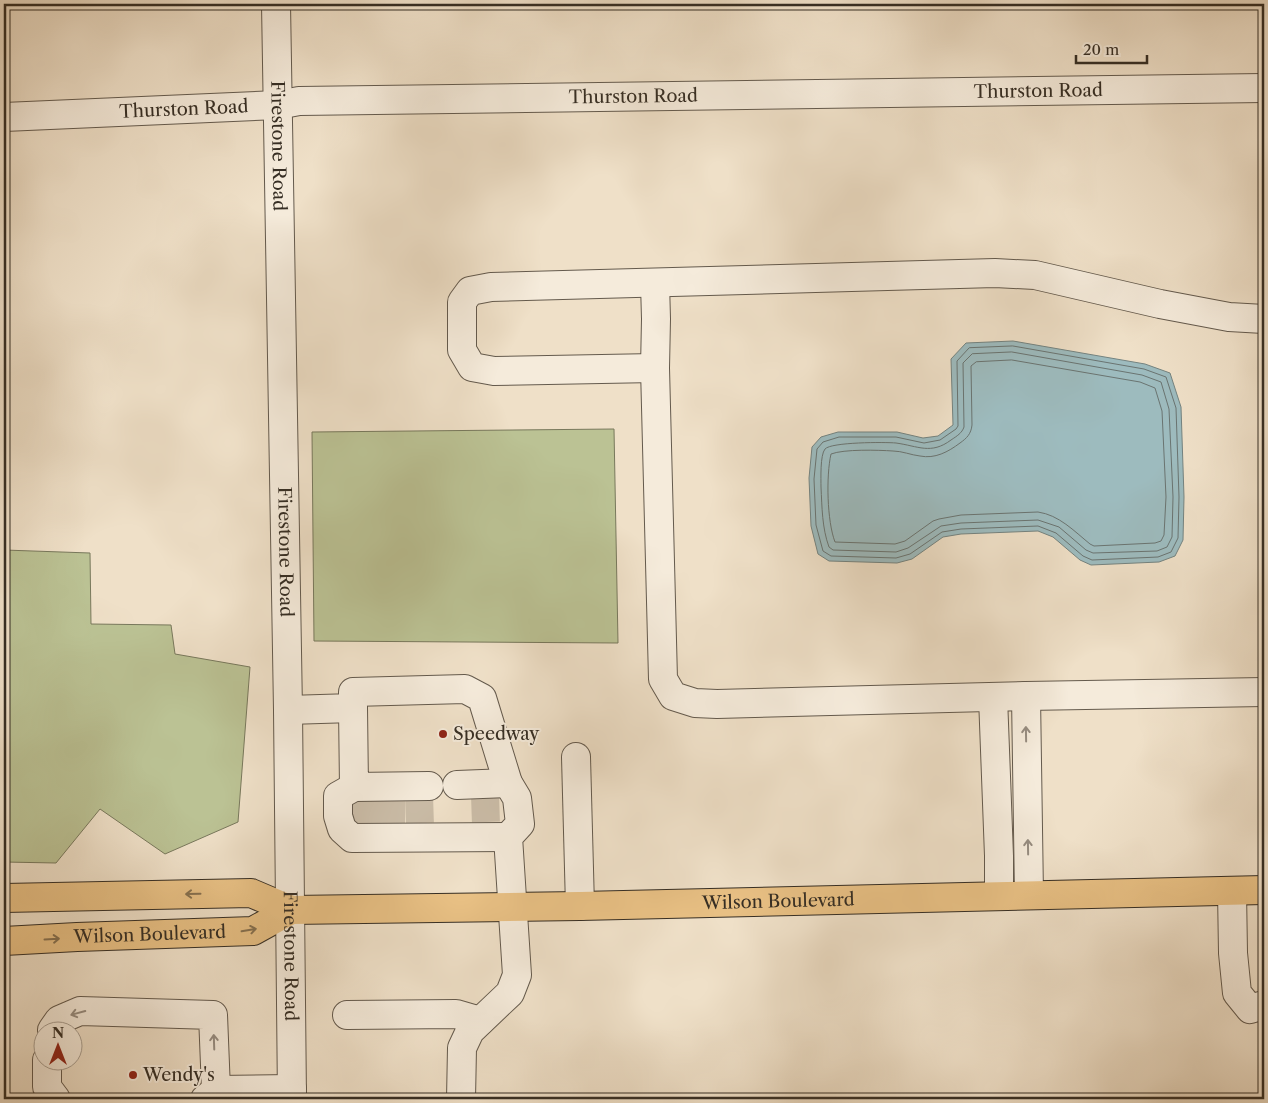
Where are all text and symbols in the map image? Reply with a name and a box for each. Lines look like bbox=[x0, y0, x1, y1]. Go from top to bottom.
scale bar bbox=[1076, 32, 1147, 64]
text: 20 m bbox=[1083, 40, 1119, 59]
street label: Thurston Road bbox=[974, 79, 1103, 103]
street label: Firestone Road bbox=[266, 81, 291, 211]
street label: Thurston Road bbox=[569, 85, 698, 108]
street label: Thurston Road bbox=[119, 95, 249, 123]
street label: Firestone Road bbox=[273, 487, 297, 617]
place label: Speedway bbox=[453, 723, 540, 745]
one-way arrow bbox=[1021, 726, 1031, 742]
marker: Speedway bbox=[437, 728, 449, 740]
one-way arrow bbox=[1023, 839, 1033, 855]
one-way arrow bbox=[185, 889, 202, 899]
street label: Wilson Boulevard bbox=[701, 889, 855, 914]
street label: Firestone Road bbox=[279, 891, 302, 1021]
street label: Wilson Boulevard bbox=[72, 921, 226, 948]
one-way arrow bbox=[241, 925, 257, 935]
one-way arrow bbox=[44, 934, 60, 943]
one-way arrow bbox=[70, 1009, 86, 1018]
north arrow bbox=[32, 1020, 82, 1070]
text: N bbox=[52, 1024, 64, 1042]
one-way arrow bbox=[209, 1034, 218, 1050]
place label: Wendy's bbox=[142, 1064, 215, 1086]
marker: Wendy's bbox=[127, 1069, 139, 1081]

